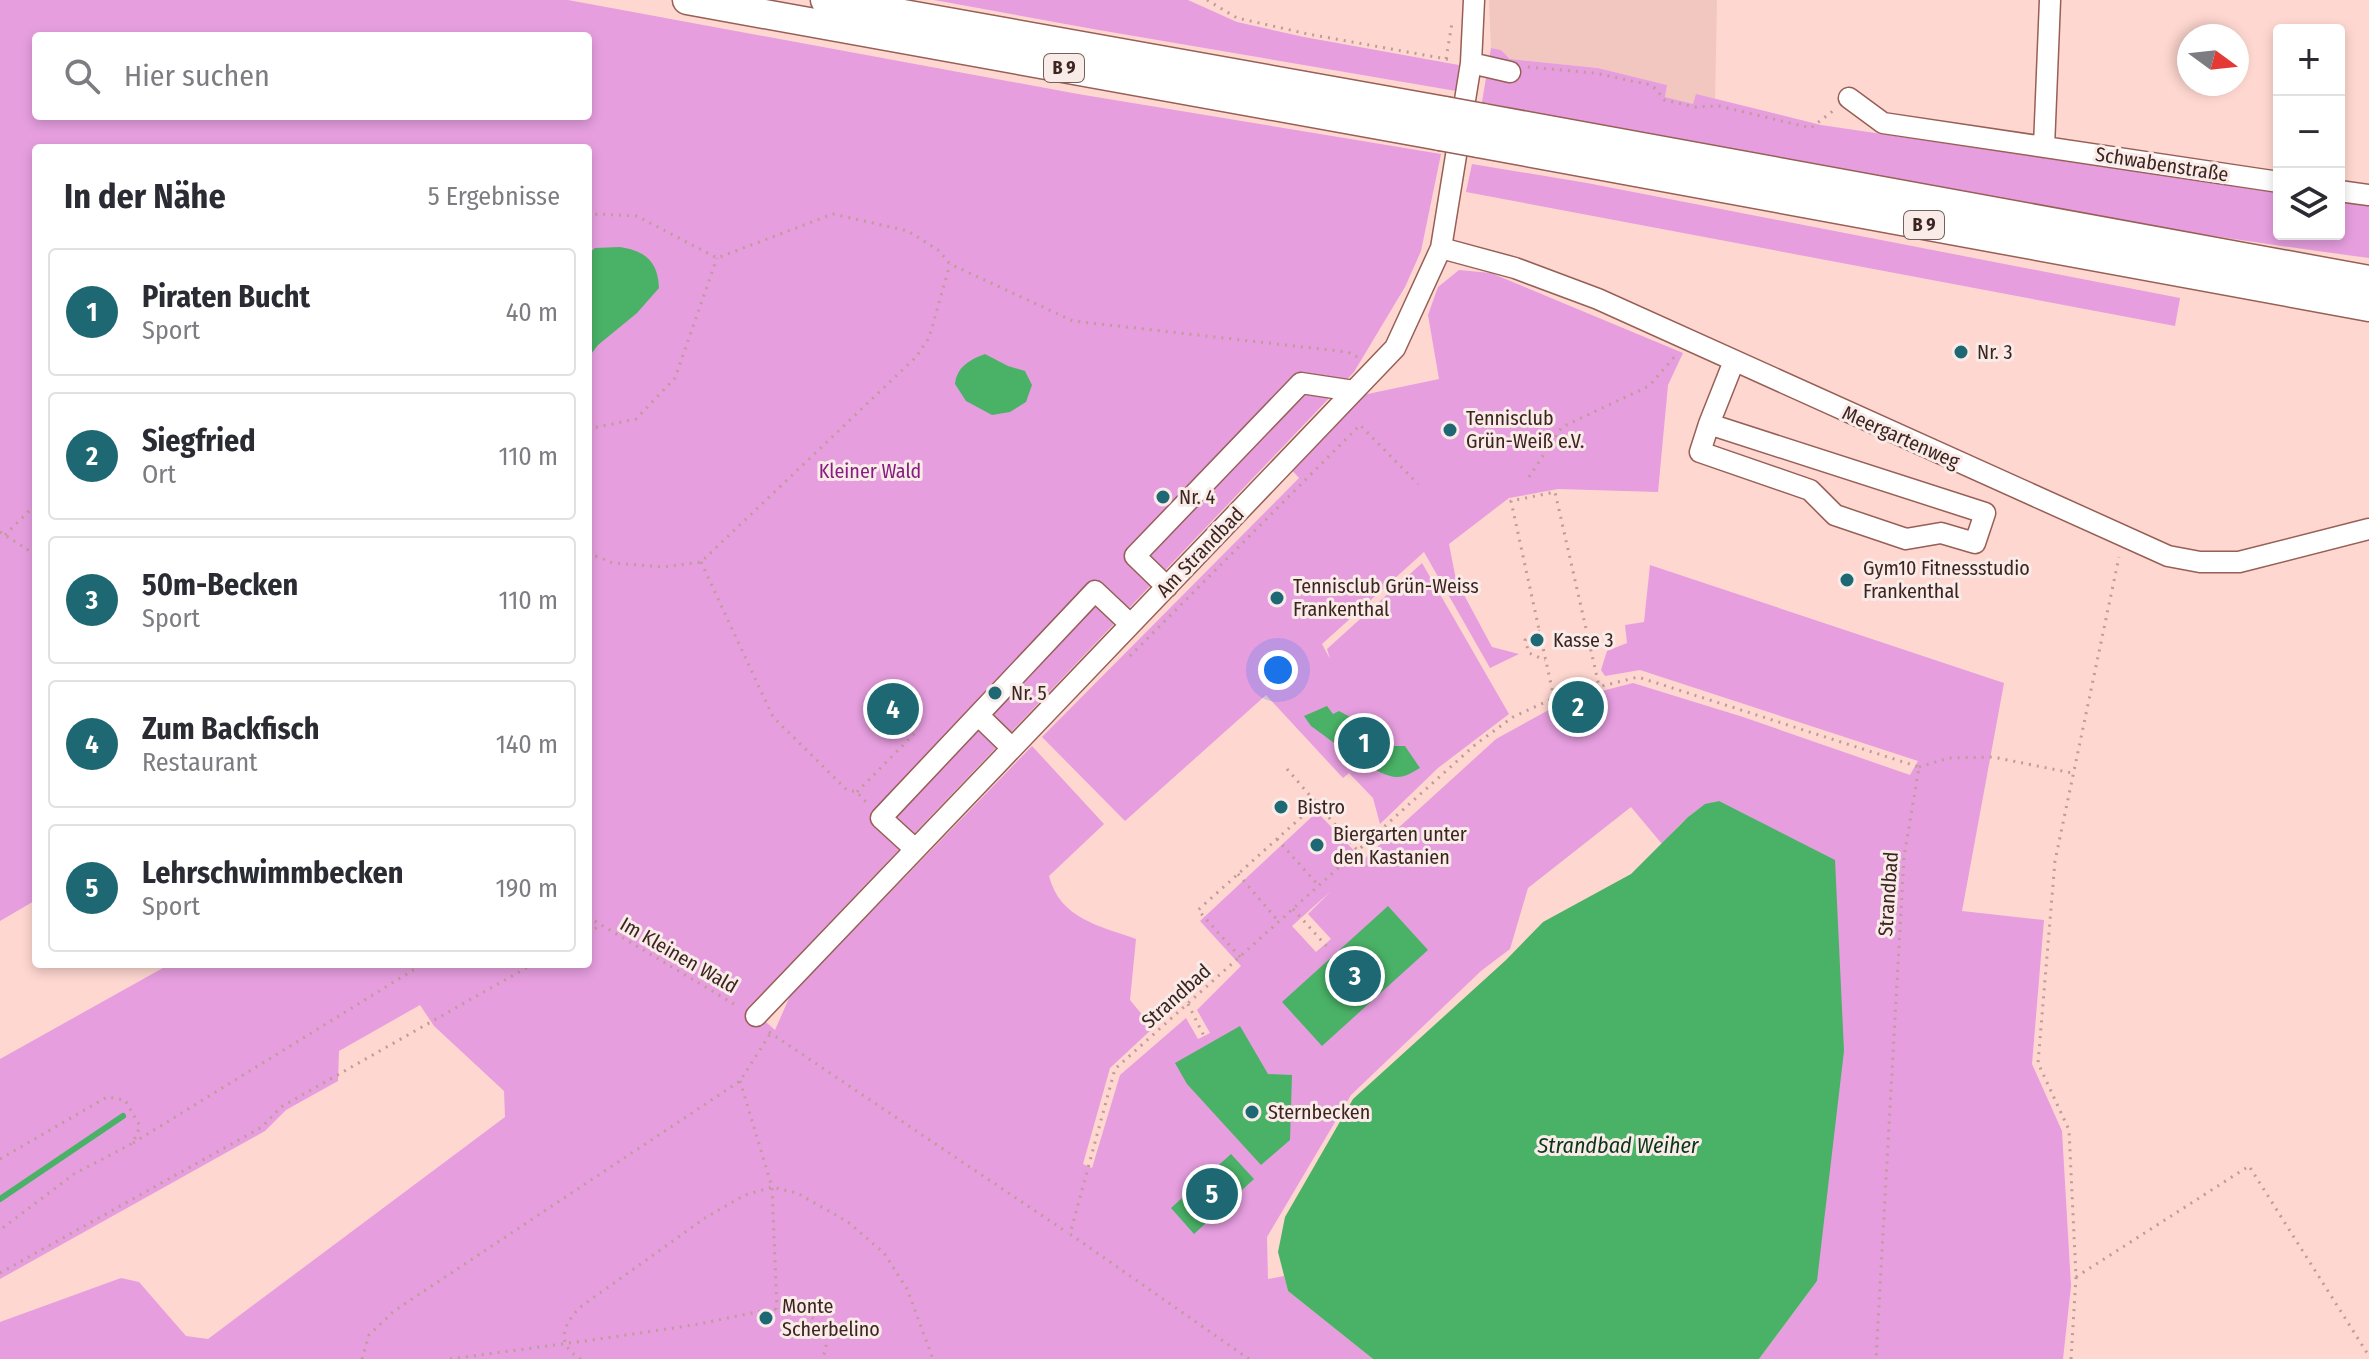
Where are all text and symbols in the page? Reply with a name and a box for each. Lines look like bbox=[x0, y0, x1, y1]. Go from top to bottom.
north arrow bbox=[2177, 24, 2249, 96]
map controls bbox=[2273, 24, 2345, 240]
button: + bbox=[2273, 24, 2345, 96]
search box bbox=[32, 32, 592, 120]
icon: search bbox=[60, 54, 104, 98]
road number: B 9 bbox=[1044, 54, 1084, 82]
text: Hier suchen bbox=[124, 58, 270, 94]
button: − bbox=[2273, 96, 2345, 168]
street label: Schwabenstraße bbox=[2094, 142, 2230, 186]
button: layers bbox=[2273, 168, 2345, 240]
text: In der Nähe bbox=[64, 176, 226, 217]
text: 5 Ergebnisse bbox=[428, 181, 560, 212]
road number: B 9 bbox=[1904, 211, 1944, 239]
text: Piraten Bucht bbox=[142, 279, 310, 315]
text: 1 bbox=[87, 297, 98, 328]
text: 40 m bbox=[506, 297, 558, 328]
text: Sport bbox=[142, 315, 200, 346]
place label: Nr. 3 bbox=[1977, 340, 2012, 364]
marker: Nr. 3 bbox=[1952, 343, 1970, 361]
street label: Meergartenweg bbox=[1839, 401, 1964, 474]
place label: Tennisclub Grün-Weiß e.V. bbox=[1466, 406, 1584, 453]
marker: Tennisclub Grün-Weiß e.V. bbox=[1441, 421, 1459, 439]
text: Siegfried bbox=[142, 423, 256, 459]
text: 2 bbox=[86, 441, 98, 472]
text: 110 m bbox=[498, 441, 558, 472]
text: Ort bbox=[142, 459, 176, 490]
park label: Kleiner Wald bbox=[819, 459, 921, 483]
place label: Nr. 4 bbox=[1179, 485, 1215, 509]
marker: Nr. 4 bbox=[1154, 488, 1172, 506]
street label: Am Strandbad bbox=[1151, 502, 1249, 602]
place label: Gym10 Fitnessstudio Frankenthal bbox=[1863, 556, 2030, 603]
text: 50m-Becken bbox=[142, 567, 298, 603]
marker: Gym10 Fitnessstudio Frankenthal bbox=[1838, 571, 1856, 589]
place label: Tennisclub Grün-Weiss Frankenthal bbox=[1293, 574, 1479, 621]
text: 3 bbox=[86, 585, 98, 616]
text: 110 m bbox=[498, 585, 558, 616]
marker: Tennisclub Grün-Weiss Frankenthal bbox=[1268, 589, 1286, 607]
text: Sport bbox=[142, 603, 200, 634]
place label: Kasse 3 bbox=[1553, 628, 1614, 652]
marker: Kasse 3 bbox=[1528, 631, 1546, 649]
your location bbox=[1258, 650, 1298, 690]
pin: 2 bbox=[1552, 677, 1604, 737]
pin: 4 bbox=[867, 679, 919, 739]
place label: Nr. 5 bbox=[1011, 681, 1047, 705]
marker: Nr. 5 bbox=[986, 684, 1004, 702]
text: Zum Backfisch bbox=[142, 711, 319, 747]
pin: 1 bbox=[1338, 713, 1390, 773]
text: 4 bbox=[85, 729, 99, 760]
text: 140 m bbox=[496, 729, 558, 760]
text: Restaurant bbox=[142, 747, 258, 778]
place label: Bistro bbox=[1297, 795, 1345, 819]
marker: Bistro bbox=[1272, 798, 1290, 816]
place label: Biergarten unter den Kastanien bbox=[1333, 822, 1467, 869]
marker: Biergarten unter den Kastanien bbox=[1308, 836, 1326, 854]
street label: Strandbad bbox=[1873, 851, 1903, 937]
text: Lehrschwimmbecken bbox=[142, 855, 403, 891]
text: 5 bbox=[86, 873, 98, 904]
text: 190 m bbox=[496, 873, 558, 904]
text: Sport bbox=[142, 891, 200, 922]
street label: Im Kleinen Wald bbox=[616, 912, 742, 998]
pin: 3 bbox=[1329, 946, 1381, 1006]
street label: Strandbad bbox=[1136, 959, 1216, 1033]
place label: Sternbecken bbox=[1268, 1100, 1370, 1124]
marker: Sternbecken bbox=[1243, 1103, 1261, 1121]
water label: Strandbad Weiher bbox=[1537, 1132, 1700, 1159]
pin: 5 bbox=[1186, 1164, 1238, 1224]
place label: Monte Scherbelino bbox=[782, 1294, 880, 1341]
marker: Monte Scherbelino bbox=[757, 1309, 775, 1327]

